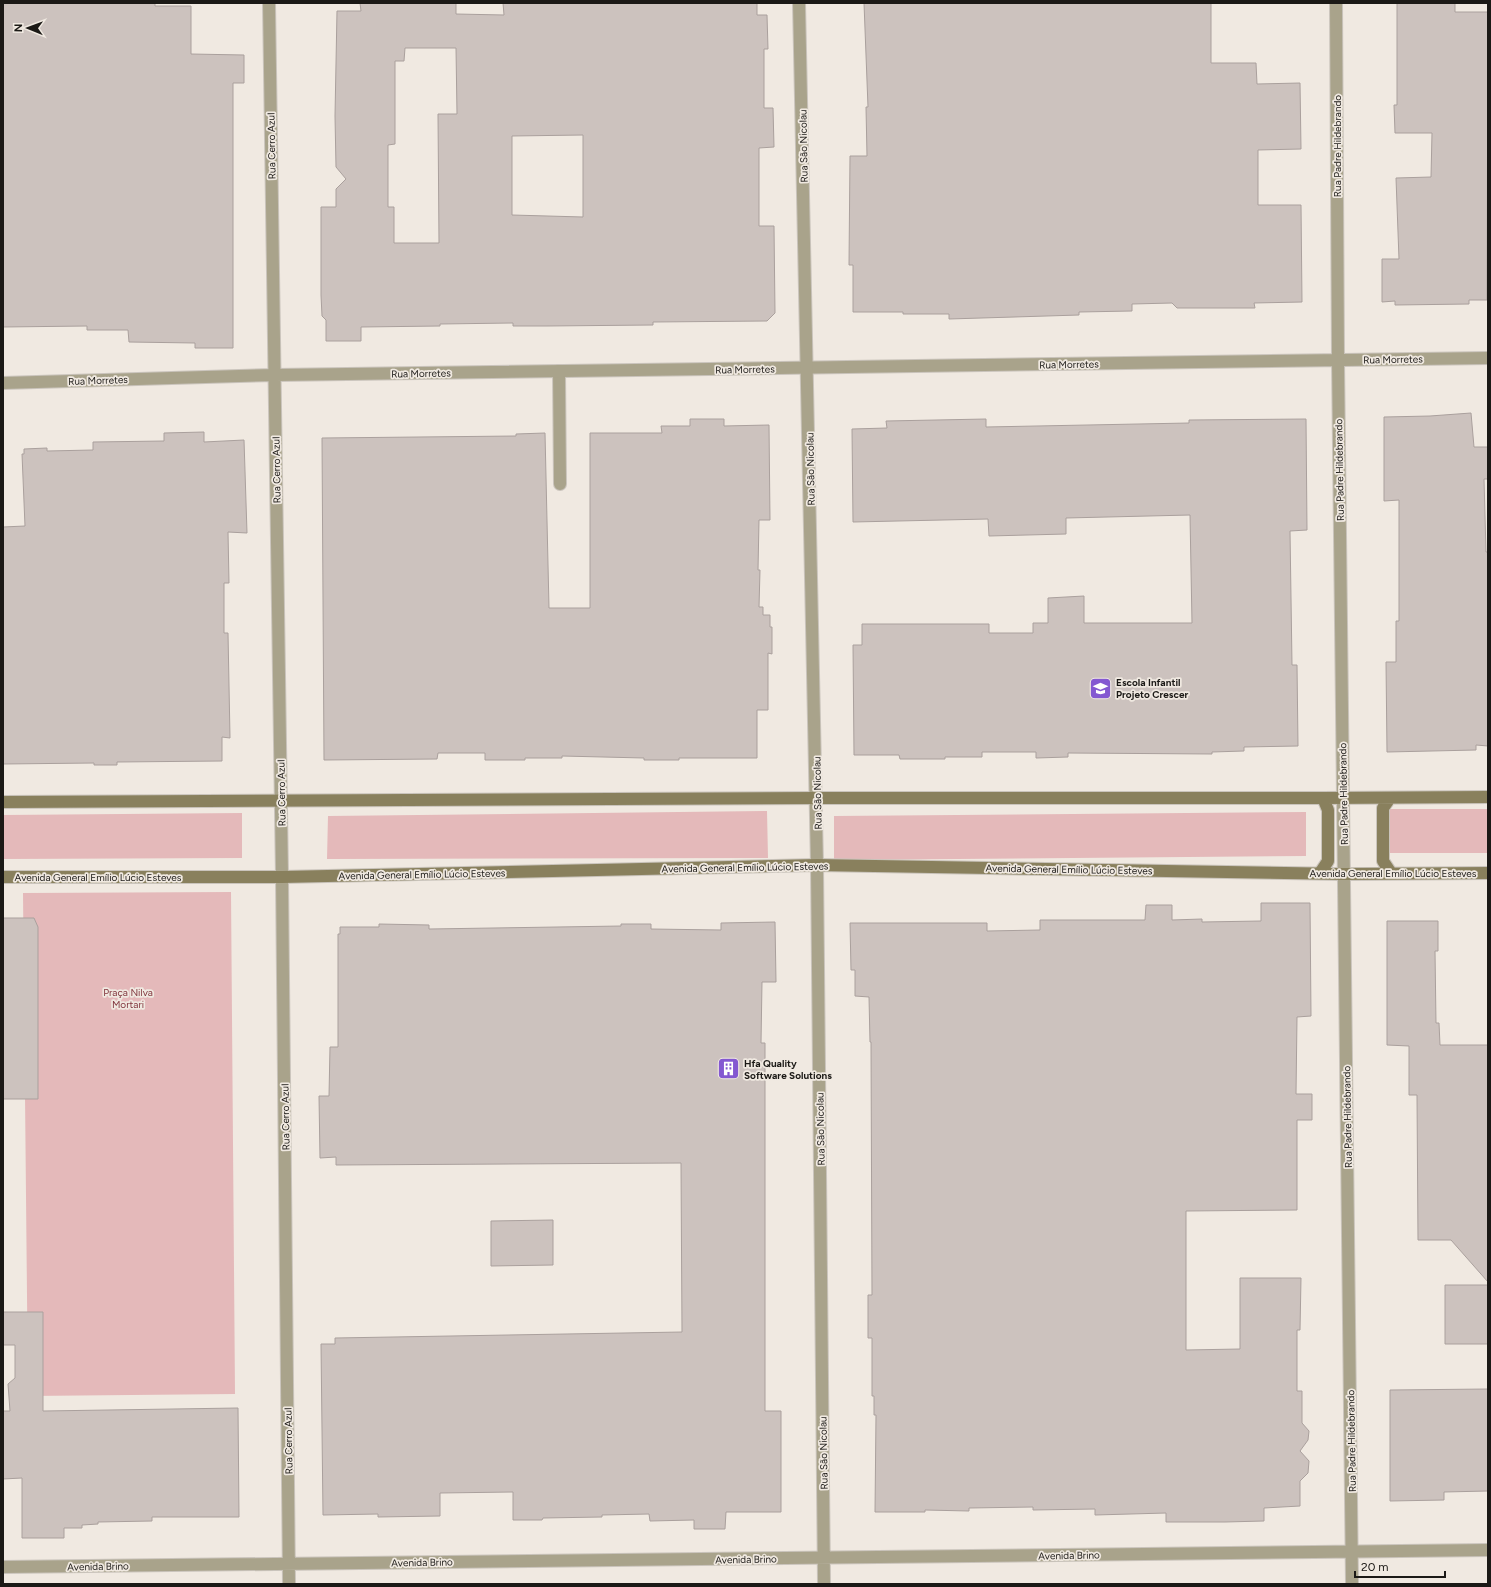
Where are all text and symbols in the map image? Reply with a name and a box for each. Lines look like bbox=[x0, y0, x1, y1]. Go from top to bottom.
north arrow bbox=[8, 8, 48, 48]
text: N bbox=[12, 23, 25, 32]
street label: Rua Padre Hildebrando bbox=[1331, 95, 1344, 197]
street label: Rua São Nicolau bbox=[796, 109, 811, 183]
street label: Rua Cerro Azul bbox=[264, 113, 279, 179]
street label: Rua Morretes bbox=[1363, 352, 1423, 367]
street label: Rua Morretes bbox=[1039, 357, 1099, 372]
street label: Rua Morretes bbox=[715, 362, 775, 377]
street label: Rua Morretes bbox=[391, 366, 451, 381]
street label: Rua Morretes bbox=[68, 373, 128, 388]
street label: Rua Padre Hildebrando bbox=[1332, 419, 1347, 521]
street label: Rua São Nicolau bbox=[803, 432, 818, 506]
street label: Rua Cerro Azul bbox=[269, 437, 284, 503]
school or university icon: Escola Infantil Projeto Crescer bbox=[1088, 675, 1114, 701]
place label: Escola Infantil Projeto Crescer bbox=[1116, 676, 1188, 701]
street label: Rua Padre Hildebrando bbox=[1336, 743, 1351, 845]
street label: Rua São Nicolau bbox=[810, 756, 825, 830]
street label: Rua Cerro Azul bbox=[274, 760, 289, 826]
street label: Avenida General Emílio Lúcio Esteves bbox=[661, 860, 829, 875]
street label: Avenida General Emílio Lúcio Esteves bbox=[985, 862, 1153, 877]
street label: Avenida General Emílio Lúcio Esteves bbox=[338, 867, 506, 882]
street label: Avenida General Emílio Lúcio Esteves bbox=[1310, 867, 1477, 880]
street label: Avenida General Emílio Lúcio Esteves bbox=[15, 871, 182, 884]
park label: Praça Nilva Mortari bbox=[103, 986, 153, 1011]
building icon: Hfa Quality Software Solutions bbox=[715, 1056, 741, 1082]
place label: Hfa Quality Software Solutions bbox=[744, 1057, 832, 1082]
street label: Rua Padre Hildebrando bbox=[1340, 1066, 1355, 1168]
street label: Rua Cerro Azul bbox=[278, 1084, 293, 1150]
street label: Rua São Nicolau bbox=[813, 1092, 828, 1166]
street label: Rua Padre Hildebrando bbox=[1344, 1390, 1359, 1492]
street label: Rua Cerro Azul bbox=[281, 1408, 296, 1474]
street label: Rua São Nicolau bbox=[816, 1416, 831, 1490]
street label: Avenida Brino bbox=[1038, 1548, 1100, 1563]
street label: Avenida Brino bbox=[715, 1552, 777, 1567]
scale bar bbox=[1355, 1553, 1445, 1579]
street label: Avenida Brino bbox=[391, 1555, 453, 1570]
street label: Avenida Brino bbox=[67, 1559, 129, 1574]
text: 20 m bbox=[1361, 1560, 1389, 1574]

